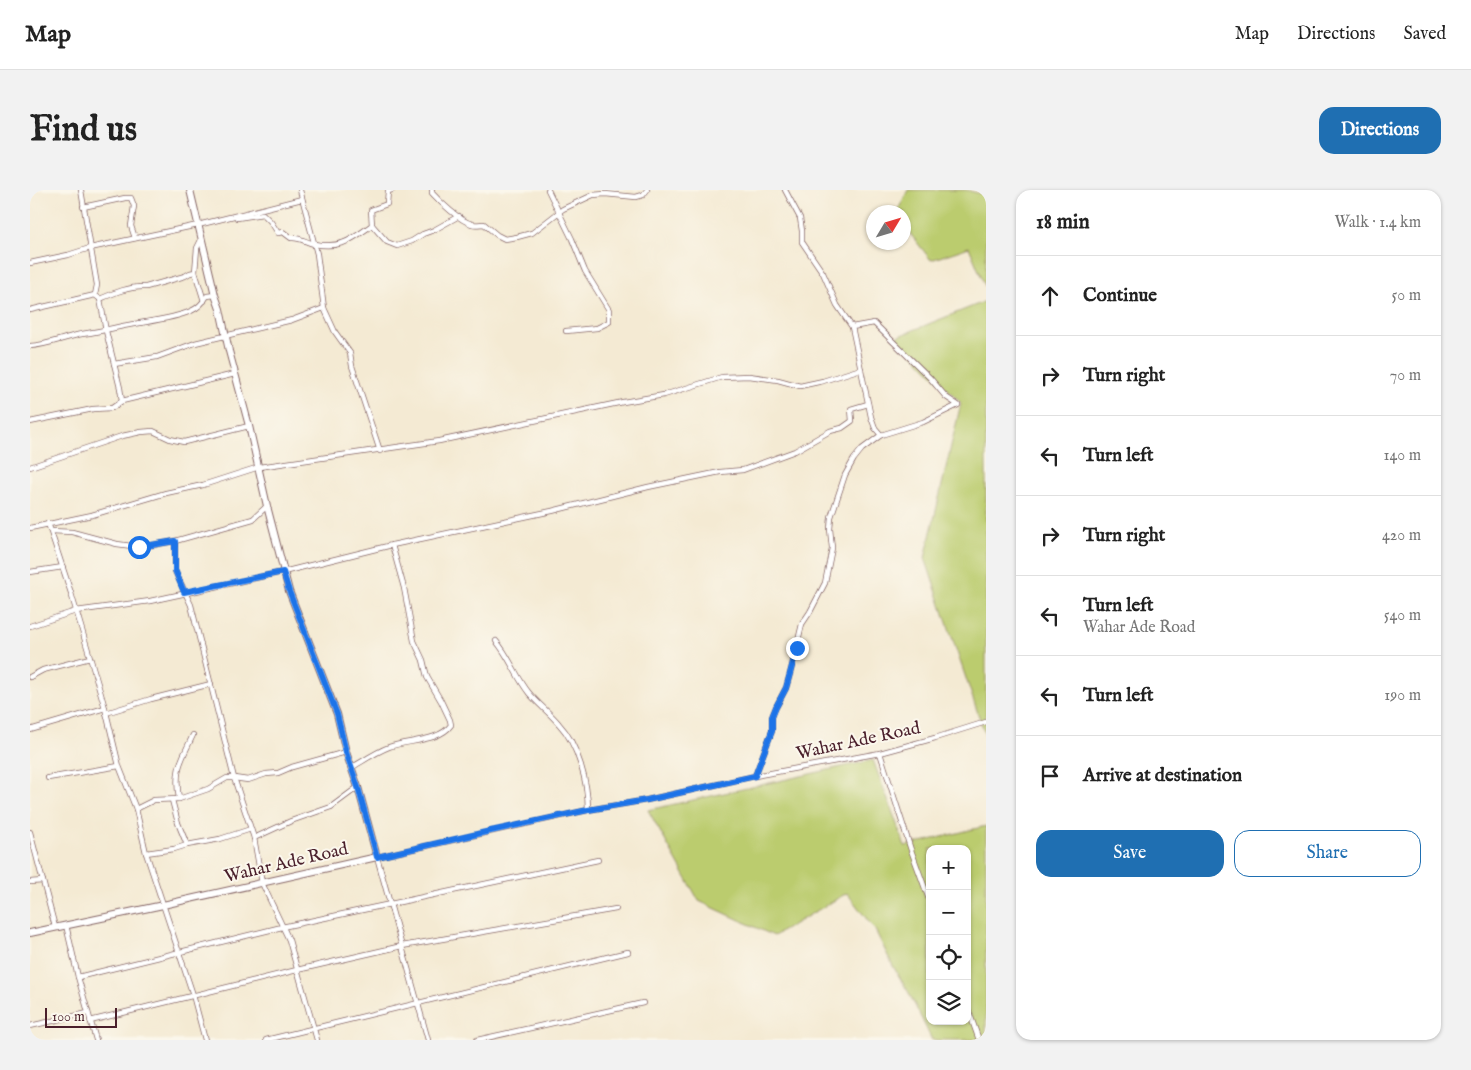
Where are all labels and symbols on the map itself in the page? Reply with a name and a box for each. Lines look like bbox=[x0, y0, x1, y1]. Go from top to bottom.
north arrow bbox=[866, 205, 911, 250]
route start bbox=[128, 536, 151, 559]
route end bbox=[786, 637, 809, 660]
street label: Wahar Ade Road bbox=[794, 717, 923, 766]
street label: Wahar Ade Road bbox=[222, 838, 351, 889]
scale bar bbox=[45, 1005, 118, 1028]

